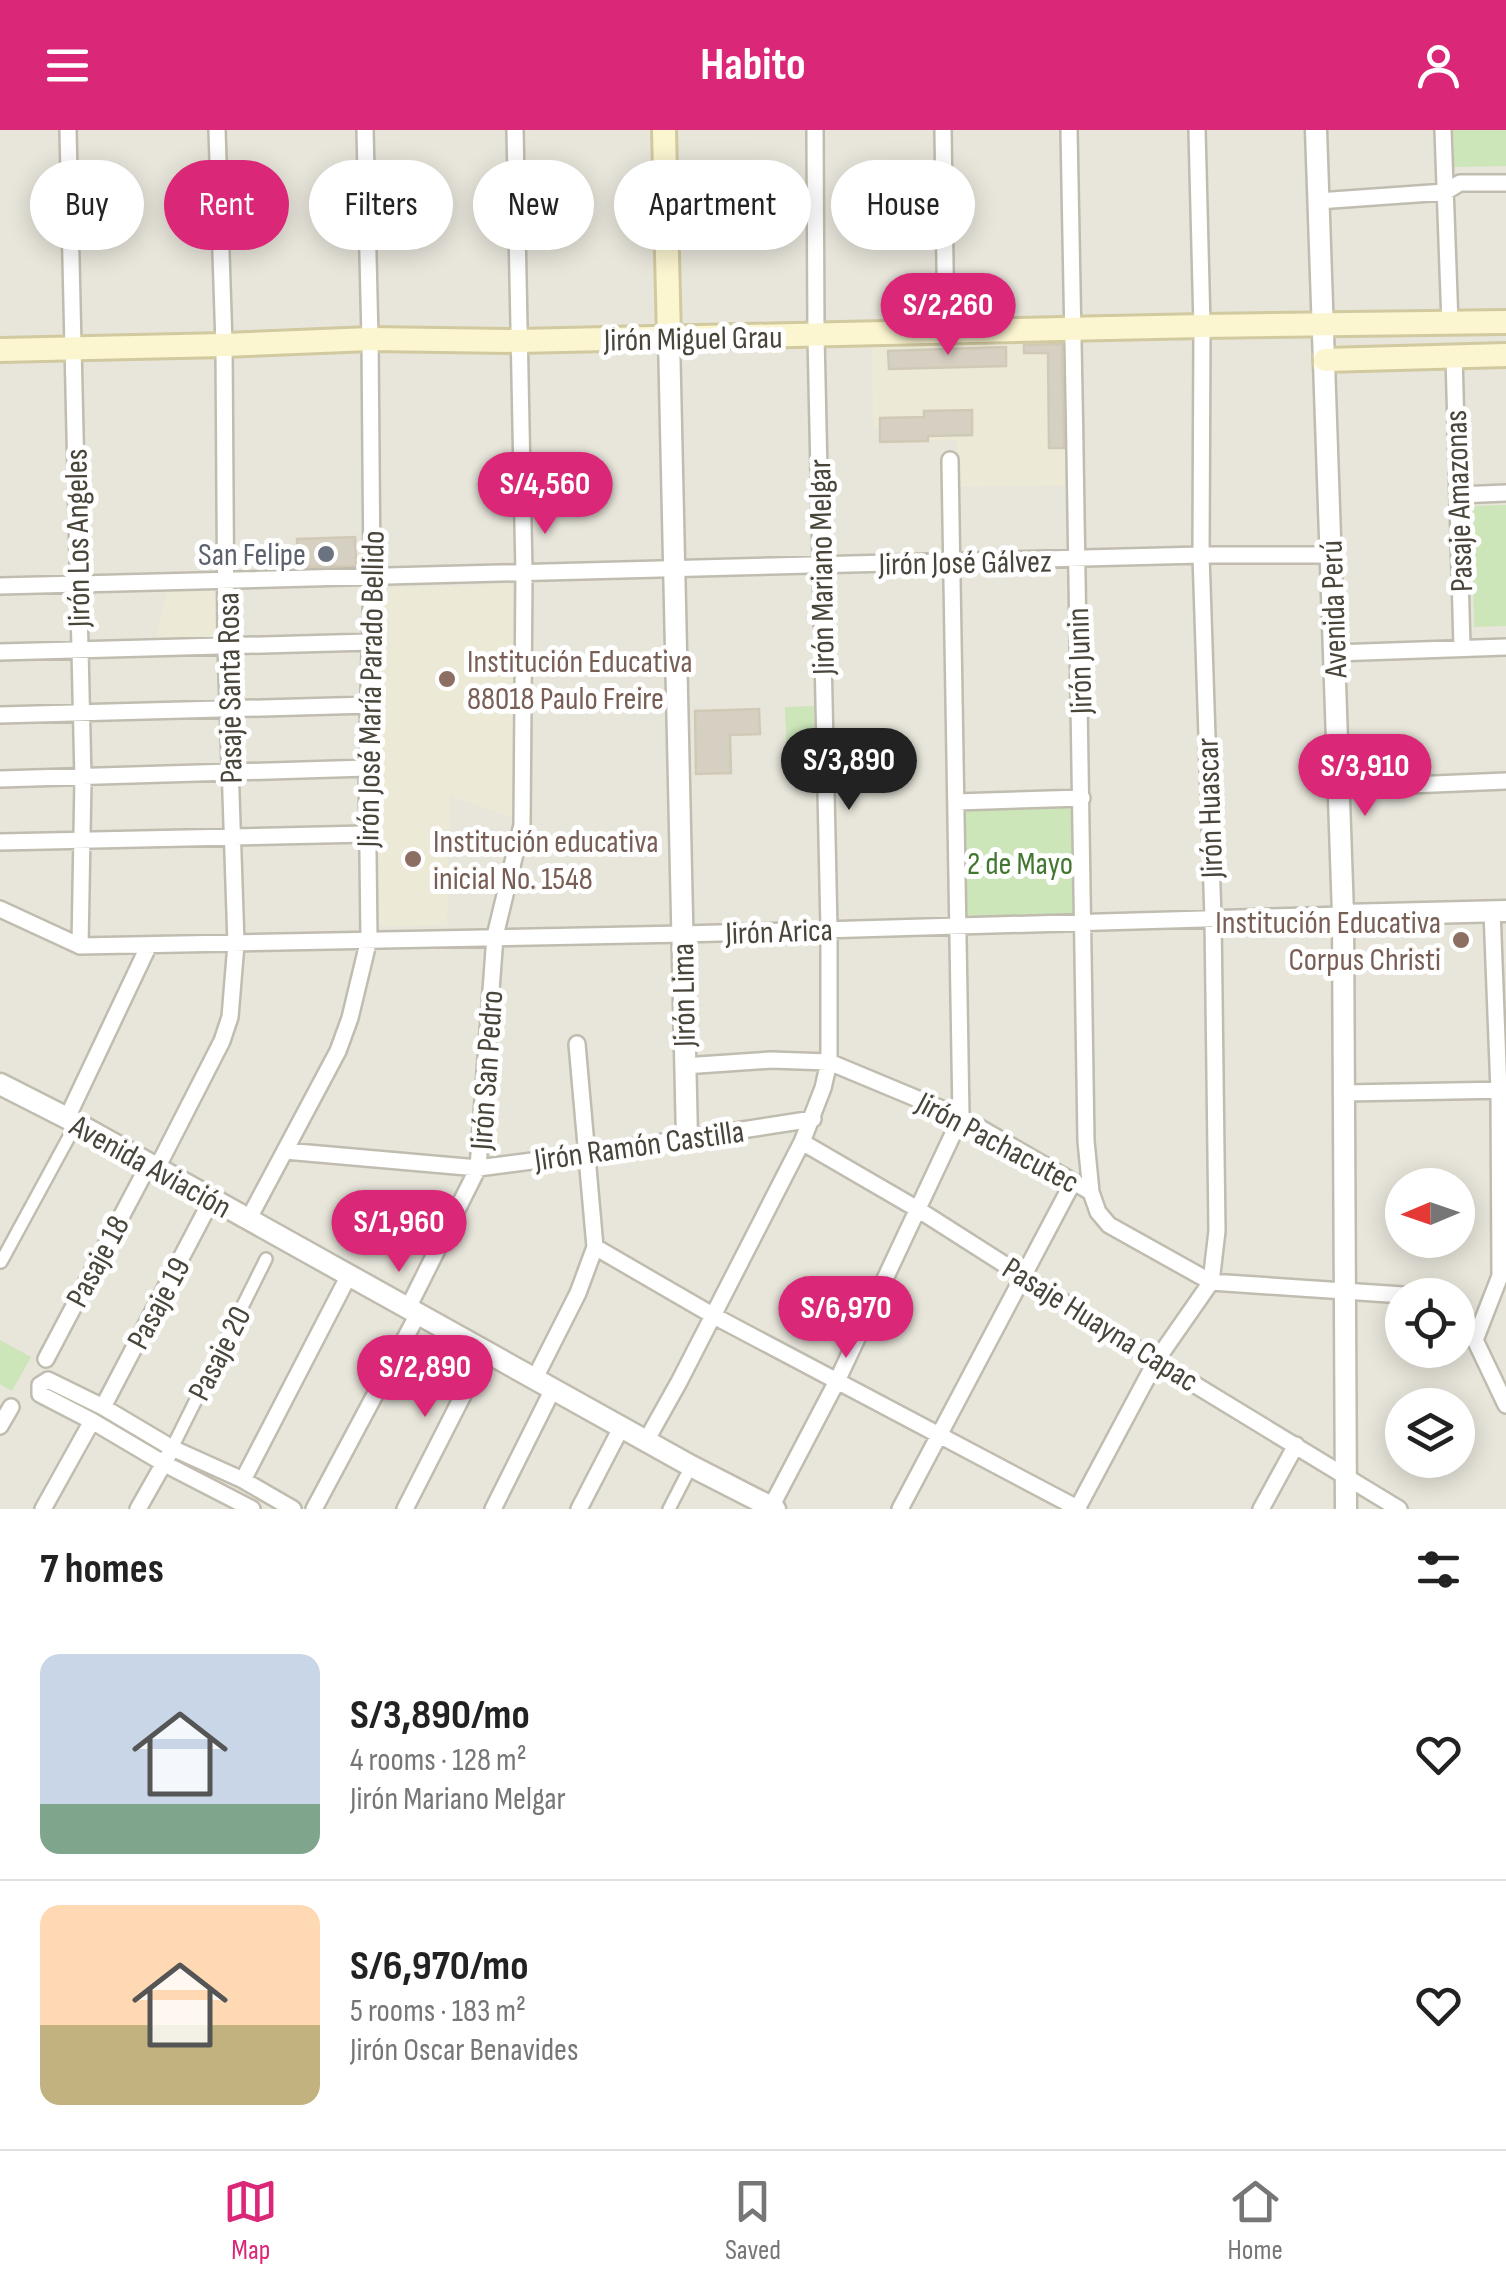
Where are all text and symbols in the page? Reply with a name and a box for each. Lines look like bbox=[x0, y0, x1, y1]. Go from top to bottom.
icon: menu bbox=[40, 38, 95, 93]
text: Habito bbox=[700, 38, 806, 93]
icon: person bbox=[1411, 38, 1466, 93]
chip: Buy bbox=[30, 160, 144, 250]
chip: Rent bbox=[164, 160, 289, 250]
chip: Filters bbox=[309, 160, 453, 250]
chip: New bbox=[473, 160, 594, 250]
chip: Apartment bbox=[614, 160, 811, 250]
chip: House bbox=[831, 160, 975, 250]
pin: S/2,260 bbox=[856, 273, 1040, 358]
text: S/2,260 bbox=[903, 286, 993, 325]
street label: Jirón Miguel Grau bbox=[602, 318, 783, 361]
street label: Pasaje Amazonas bbox=[1437, 409, 1482, 592]
street label: Jirón Los Angeles bbox=[57, 448, 100, 629]
pin: S/4,560 bbox=[453, 452, 637, 537]
street label: Jirón Mariano Melgar bbox=[801, 459, 844, 676]
text: S/4,560 bbox=[500, 465, 590, 504]
street label: Jirón José María Parado Bellido bbox=[349, 530, 394, 849]
place label: San Felipe bbox=[198, 536, 306, 575]
street label: Avenida Perú bbox=[1313, 539, 1356, 679]
street label: Jirón José Gálvez bbox=[877, 542, 1052, 585]
marker: San Felipe bbox=[315, 543, 337, 565]
street label: Pasaje Santa Rosa bbox=[209, 592, 252, 784]
street label: Jirón Junin bbox=[1059, 607, 1102, 716]
place label: Institución Educativa 88018 Paulo Freire bbox=[467, 643, 693, 719]
marker: Institución Educativa 88018 Paulo Freire bbox=[436, 668, 458, 690]
pin: S/3,890 bbox=[757, 728, 941, 813]
pin: S/3,910 bbox=[1273, 734, 1457, 819]
street label: Jirón Huascar bbox=[1189, 737, 1232, 880]
text: S/3,890 bbox=[803, 741, 895, 780]
text: S/3,910 bbox=[1320, 747, 1410, 786]
place label: Institución educativa inicial No. 1548 bbox=[433, 823, 659, 899]
park label: 2 de Mayo bbox=[967, 845, 1073, 884]
marker: Institución educativa inicial No. 1548 bbox=[402, 848, 424, 870]
place label: Institución Educativa Corpus Christi bbox=[1215, 904, 1441, 980]
street label: Jirón Arica bbox=[724, 911, 833, 954]
marker: Institución Educativa Corpus Christi bbox=[1450, 929, 1472, 951]
street label: Jirón Lima bbox=[664, 943, 705, 1048]
street label: Jirón San Pedro bbox=[462, 989, 513, 1152]
street label: Jirón Pachacutec bbox=[908, 1084, 1085, 1203]
street label: Avenida Aviación bbox=[62, 1107, 238, 1228]
street label: Jirón Ramón Castilla bbox=[531, 1112, 747, 1181]
north arrow bbox=[1385, 1168, 1475, 1258]
map controls bbox=[1385, 1168, 1475, 1478]
pin: S/1,960 bbox=[307, 1190, 491, 1275]
text: S/1,960 bbox=[354, 1203, 444, 1242]
street label: Pasaje 18 bbox=[58, 1209, 139, 1314]
street label: Pasaje Huayna Capac bbox=[995, 1249, 1205, 1401]
street label: Pasaje 19 bbox=[119, 1251, 200, 1356]
pin: S/6,970 bbox=[754, 1276, 938, 1361]
button: locate bbox=[1385, 1278, 1475, 1368]
text: S/6,970 bbox=[800, 1289, 892, 1328]
street label: Pasaje 20 bbox=[180, 1300, 260, 1407]
pin: S/2,890 bbox=[333, 1335, 517, 1420]
text: S/2,890 bbox=[379, 1348, 471, 1387]
button: layers bbox=[1385, 1388, 1475, 1478]
icon: filters bbox=[1411, 1542, 1466, 1597]
text: 7 homes bbox=[40, 1544, 164, 1595]
text: S/3,890/mo bbox=[350, 1690, 530, 1741]
icon: home bbox=[120, 1694, 240, 1814]
icon: heart bbox=[1411, 1727, 1466, 1782]
text: 4 rooms · 128 m² bbox=[350, 1741, 527, 1780]
text: Jirón Mariano Melgar bbox=[350, 1780, 566, 1819]
text: S/6,970/mo bbox=[350, 1941, 529, 1992]
icon: home bbox=[120, 1945, 240, 2065]
icon: heart bbox=[1411, 1978, 1466, 2033]
text: 5 rooms · 183 m² bbox=[350, 1992, 526, 2031]
text: Jirón Oscar Benavides bbox=[350, 2031, 578, 2070]
tab: Map bbox=[223, 2174, 278, 2267]
tab: Saved bbox=[725, 2174, 781, 2267]
tab: Home bbox=[1228, 2174, 1283, 2267]

